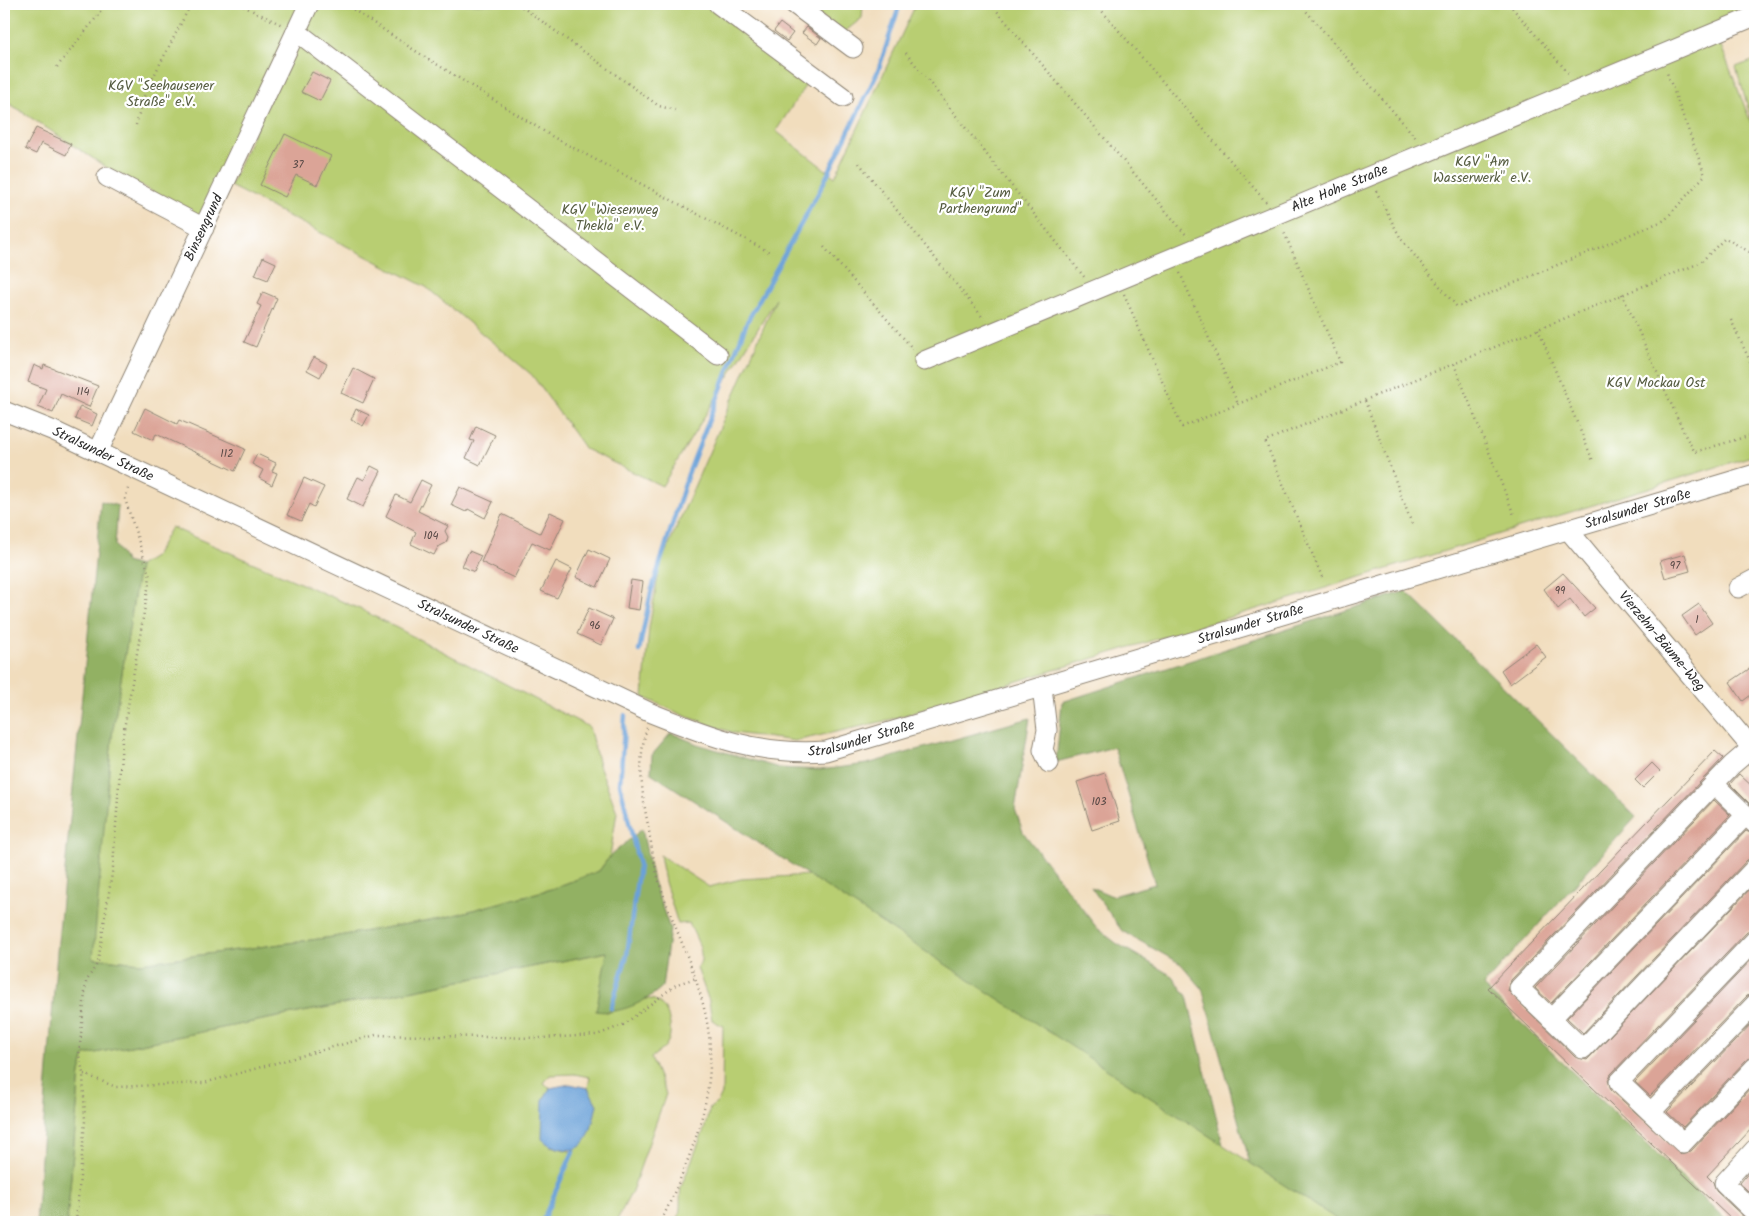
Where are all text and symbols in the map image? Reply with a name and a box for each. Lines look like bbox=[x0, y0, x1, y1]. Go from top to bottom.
park label: KGV "Seehausener Straße" e.V. bbox=[108, 75, 215, 113]
park label: KGV "Am Wasserwerk" e.V. bbox=[1433, 151, 1531, 189]
house number: 37 bbox=[292, 156, 305, 174]
street label: Alte Hohe Straße bbox=[1288, 158, 1392, 218]
park label: KGV "Zum Parthengrund" bbox=[939, 182, 1022, 220]
street label: Binsengrund bbox=[178, 189, 229, 265]
park label: KGV "Wiesenweg Thekla" e.V. bbox=[561, 199, 659, 237]
park label: KGV Mockau Ost bbox=[1607, 372, 1706, 394]
house number: 114 bbox=[77, 383, 89, 401]
street label: Stralsunder Straße bbox=[49, 421, 158, 488]
house number: 112 bbox=[220, 445, 234, 463]
street label: Stralsunder Straße bbox=[1582, 483, 1694, 535]
house number: 104 bbox=[423, 527, 439, 545]
house number: 97 bbox=[1670, 557, 1681, 575]
house number: 99 bbox=[1555, 582, 1566, 600]
street label: Vierzehn-Bäume-Weg bbox=[1613, 586, 1711, 696]
street label: Stralsunder Straße bbox=[414, 593, 523, 660]
street label: Stralsunder Straße bbox=[1195, 598, 1307, 651]
house number: 1 bbox=[1695, 611, 1699, 629]
house number: 96 bbox=[589, 617, 601, 635]
street label: Stralsunder Straße bbox=[808, 714, 918, 763]
house number: 103 bbox=[1091, 793, 1107, 811]

